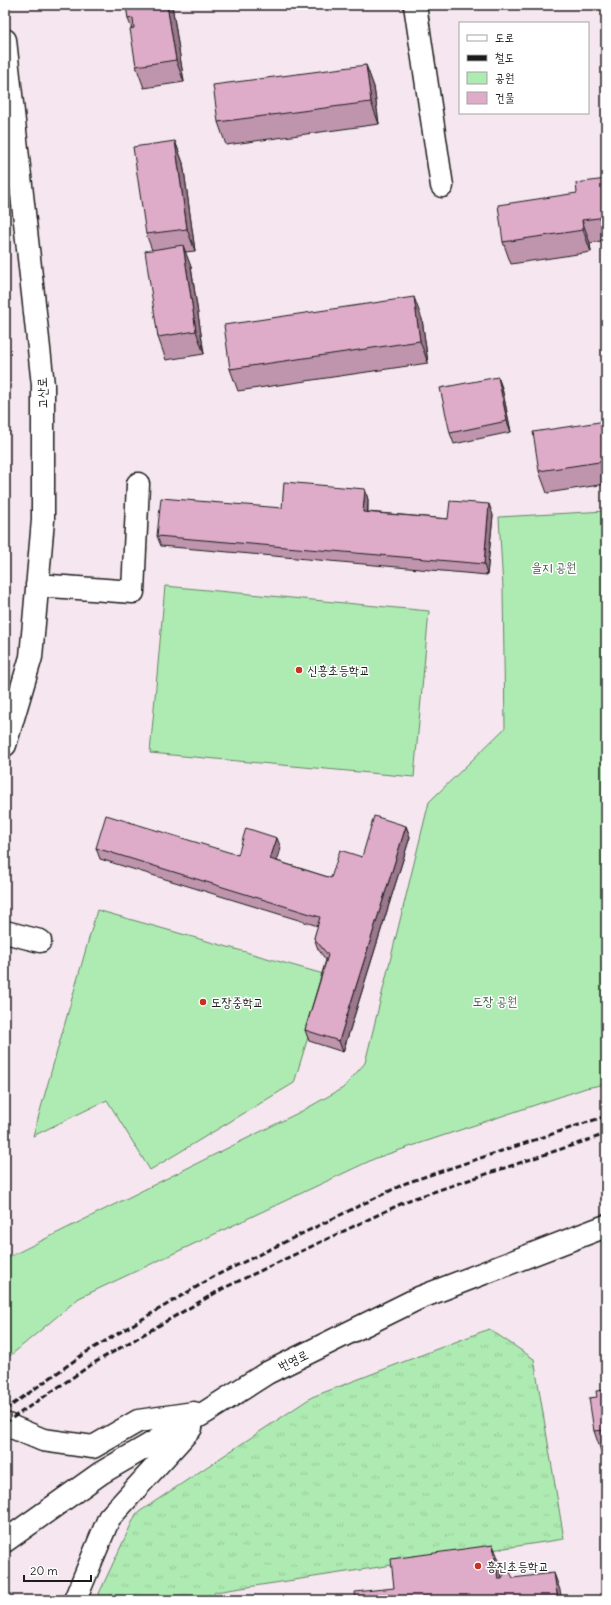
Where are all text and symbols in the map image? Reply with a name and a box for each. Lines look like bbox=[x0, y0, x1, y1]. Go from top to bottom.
legend bbox=[459, 22, 589, 114]
text: 도로 bbox=[495, 30, 514, 45]
text: 철도 bbox=[495, 50, 514, 65]
text: 공원 bbox=[495, 70, 514, 85]
text: 건물 bbox=[495, 90, 515, 105]
street label: 고산로 bbox=[33, 377, 52, 409]
park label: 을지 공원 bbox=[532, 559, 576, 576]
place label: 신흥초등학교 bbox=[307, 662, 370, 679]
marker: 신흥초등학교 bbox=[294, 665, 304, 675]
park label: 도장 공원 bbox=[473, 993, 517, 1010]
place label: 도장중학교 bbox=[211, 994, 263, 1011]
marker: 도장중학교 bbox=[198, 997, 208, 1007]
street label: 번영로 bbox=[275, 1346, 311, 1375]
scale bar bbox=[24, 1557, 91, 1583]
place label: 흥진초등학교 bbox=[486, 1558, 549, 1575]
marker: 흥진초등학교 bbox=[473, 1561, 483, 1571]
text: 20 m bbox=[30, 1563, 58, 1578]

